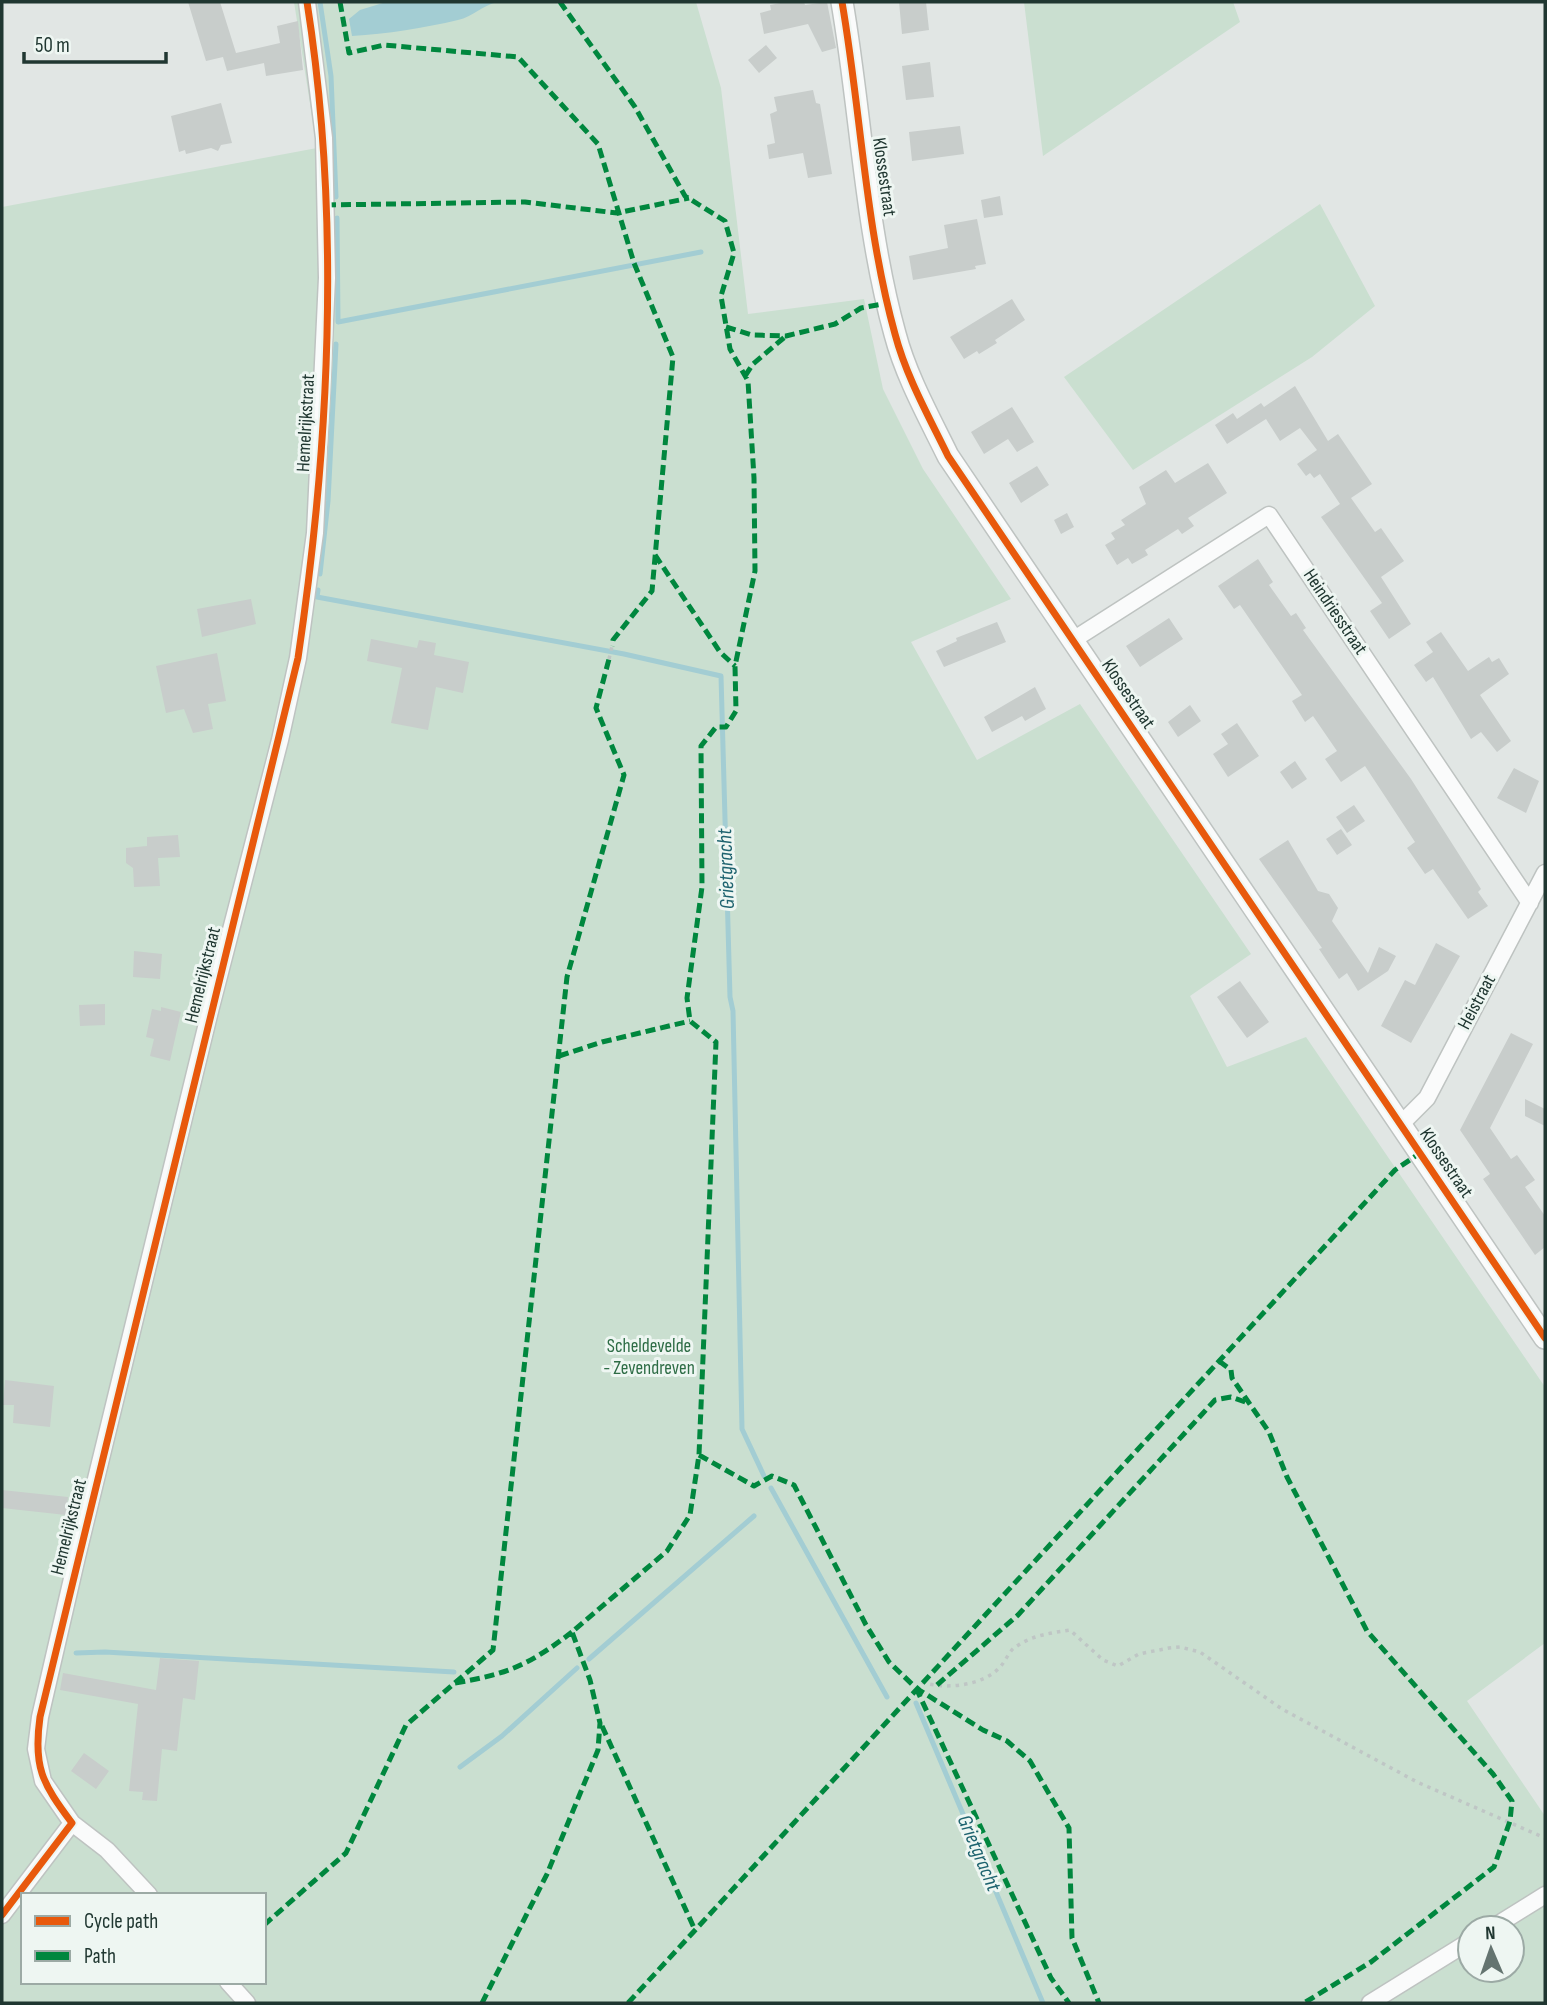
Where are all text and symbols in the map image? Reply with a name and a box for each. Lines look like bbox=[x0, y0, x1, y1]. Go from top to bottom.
scale bar bbox=[24, 21, 166, 65]
text: 50 m bbox=[35, 33, 70, 58]
street label: Klossestraat bbox=[867, 136, 901, 218]
street label: Hemelrijkstraat bbox=[292, 373, 320, 473]
street label: Heindriesstraat bbox=[1298, 565, 1372, 659]
street label: Klossestraat bbox=[1096, 655, 1160, 733]
water label: Grietgracht bbox=[712, 828, 740, 910]
street label: Hemelrijkstraat bbox=[180, 924, 226, 1025]
street label: Heistraat bbox=[1453, 970, 1501, 1033]
street label: Klossestraat bbox=[1414, 1124, 1478, 1202]
park label: Scheldevelde - Zevendreven bbox=[603, 1335, 695, 1380]
street label: Hemelrijkstraat bbox=[46, 1476, 92, 1577]
water label: Grietgracht bbox=[952, 1811, 1006, 1896]
legend bbox=[21, 1893, 266, 1984]
text: Cycle path bbox=[84, 1909, 158, 1934]
north arrow bbox=[1456, 1914, 1526, 1984]
text: N bbox=[1485, 1922, 1496, 1945]
text: Path bbox=[84, 1944, 116, 1969]

